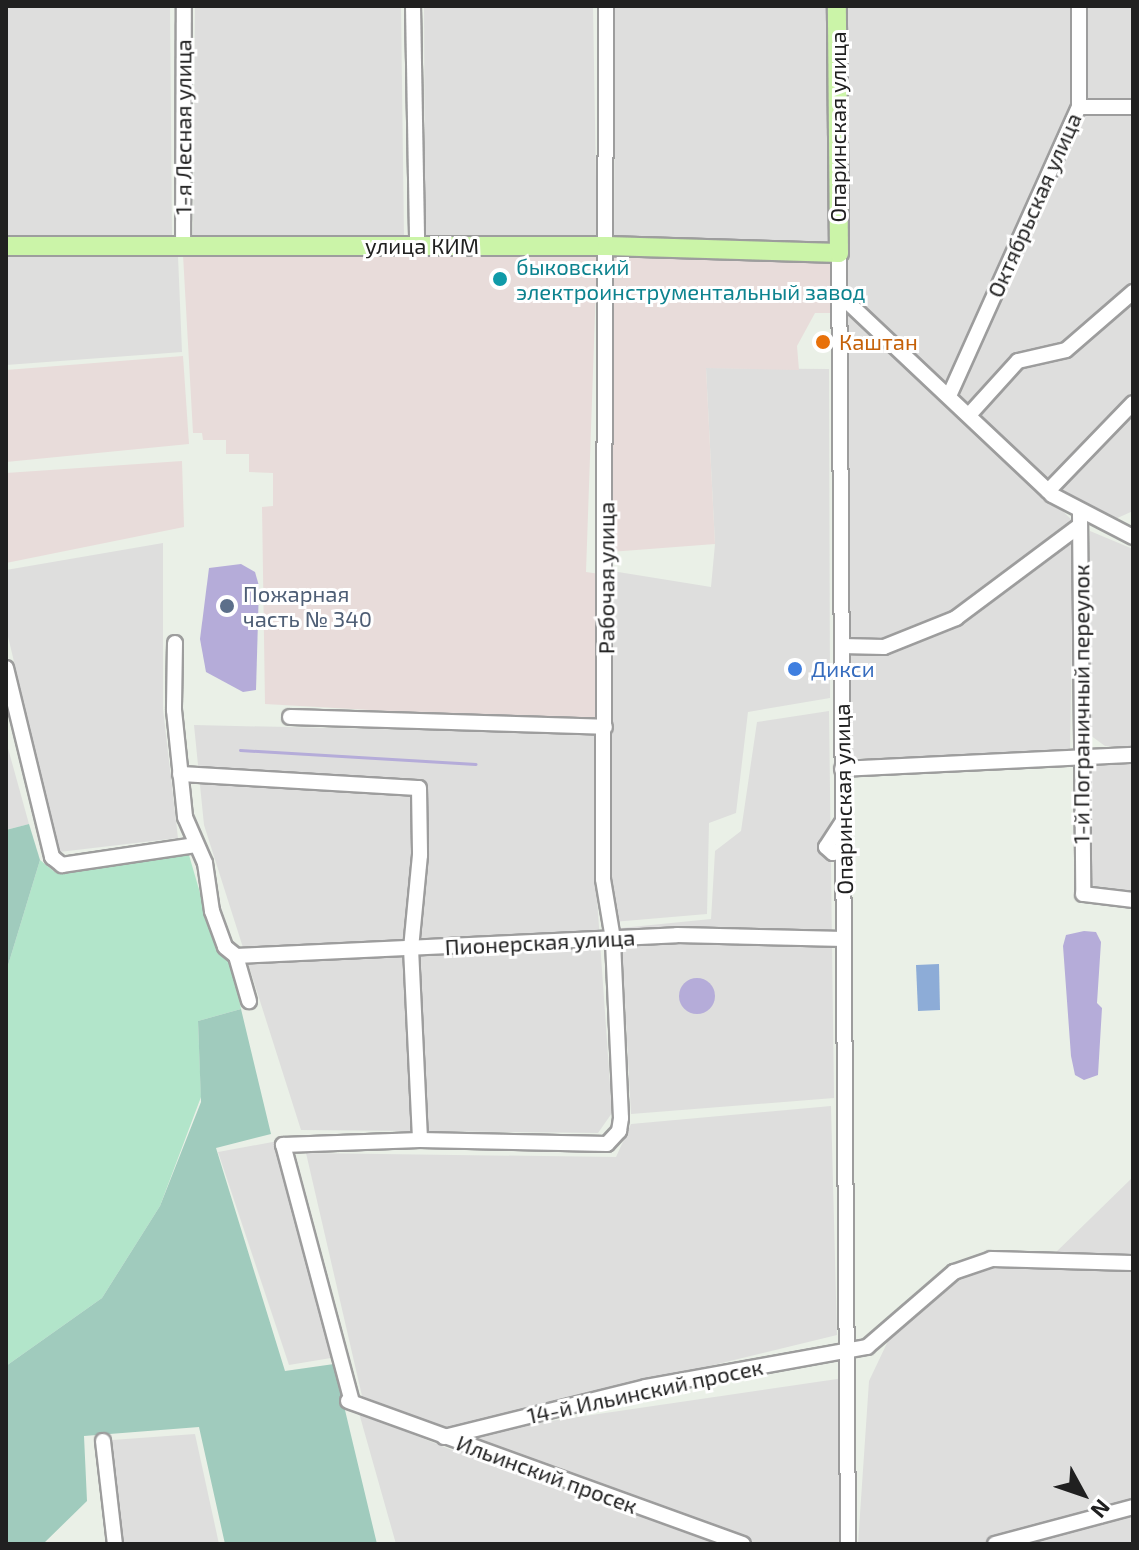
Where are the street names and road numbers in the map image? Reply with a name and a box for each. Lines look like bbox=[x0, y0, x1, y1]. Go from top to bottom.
street label: Опаринская улица bbox=[825, 31, 851, 223]
street label: 1-я Лесная улица bbox=[170, 39, 196, 215]
street label: Октябрьская улица bbox=[981, 109, 1087, 301]
street label: улица КИМ bbox=[365, 233, 479, 259]
street label: Рабочая улица bbox=[593, 502, 619, 654]
street label: 1-й Пограничный переулок bbox=[1068, 564, 1094, 844]
street label: Опаринская улица bbox=[828, 703, 858, 895]
street label: Пионерская улица bbox=[444, 924, 636, 960]
street label: 14-й Ильинский просек bbox=[525, 1353, 765, 1429]
street label: Ильинский просек bbox=[453, 1429, 641, 1519]

